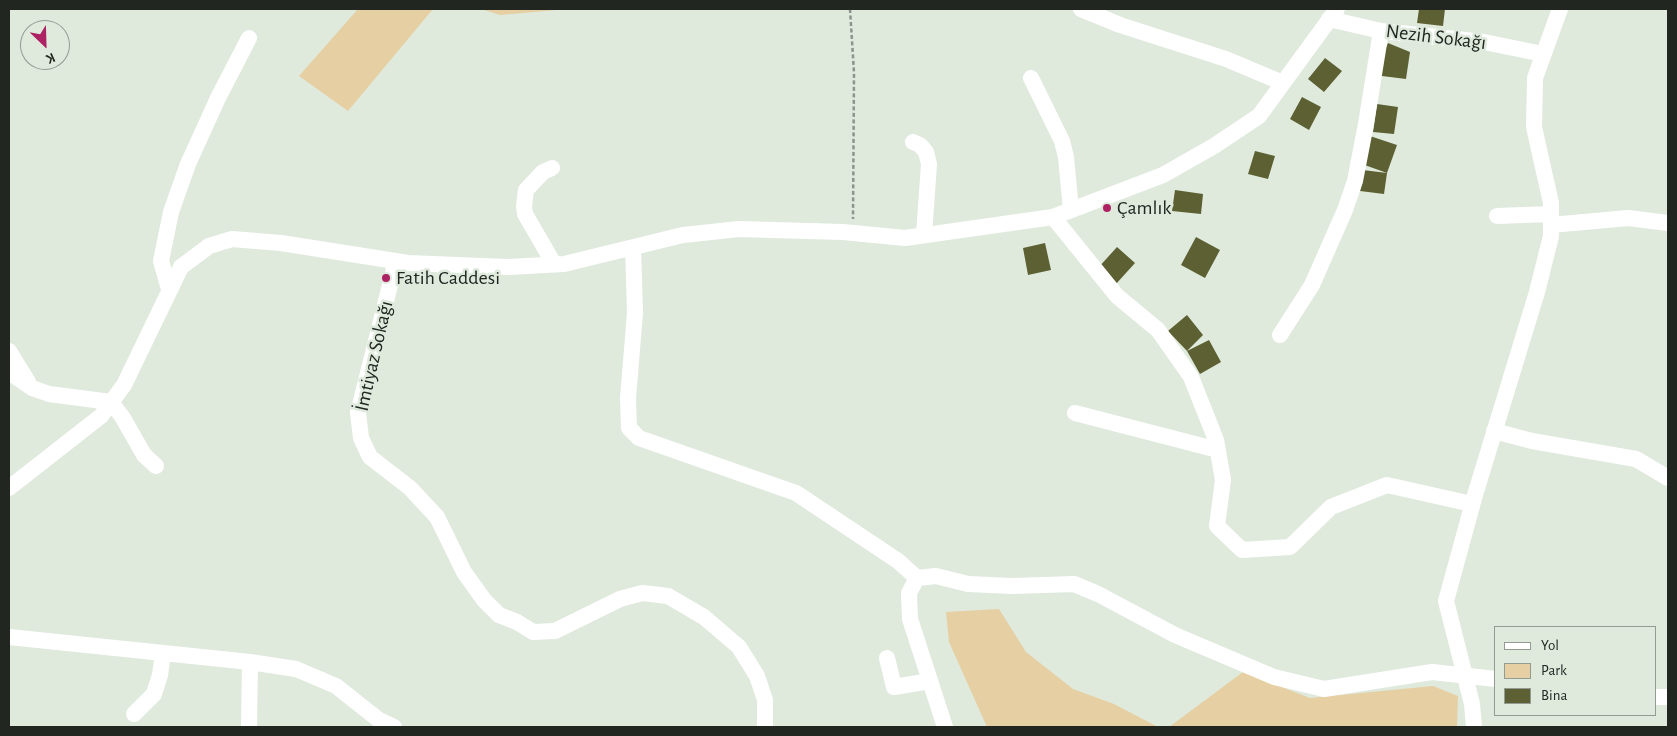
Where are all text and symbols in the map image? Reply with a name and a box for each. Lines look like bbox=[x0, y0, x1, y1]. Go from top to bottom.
street label: Nezih Sokağı bbox=[1385, 19, 1487, 55]
north arrow bbox=[20, 20, 70, 70]
text: K bbox=[44, 50, 57, 66]
place label: Çamlık bbox=[1117, 196, 1171, 220]
marker: Çamlık bbox=[1101, 202, 1113, 214]
place label: Fatih Caddesi bbox=[396, 266, 500, 290]
marker: Fatih Caddesi bbox=[380, 272, 392, 284]
street label: İmtiyaz Sokağı bbox=[350, 298, 398, 414]
legend bbox=[1494, 626, 1657, 716]
text: Yol bbox=[1541, 638, 1559, 653]
text: Park bbox=[1541, 663, 1567, 678]
text: Bina bbox=[1541, 688, 1567, 703]

